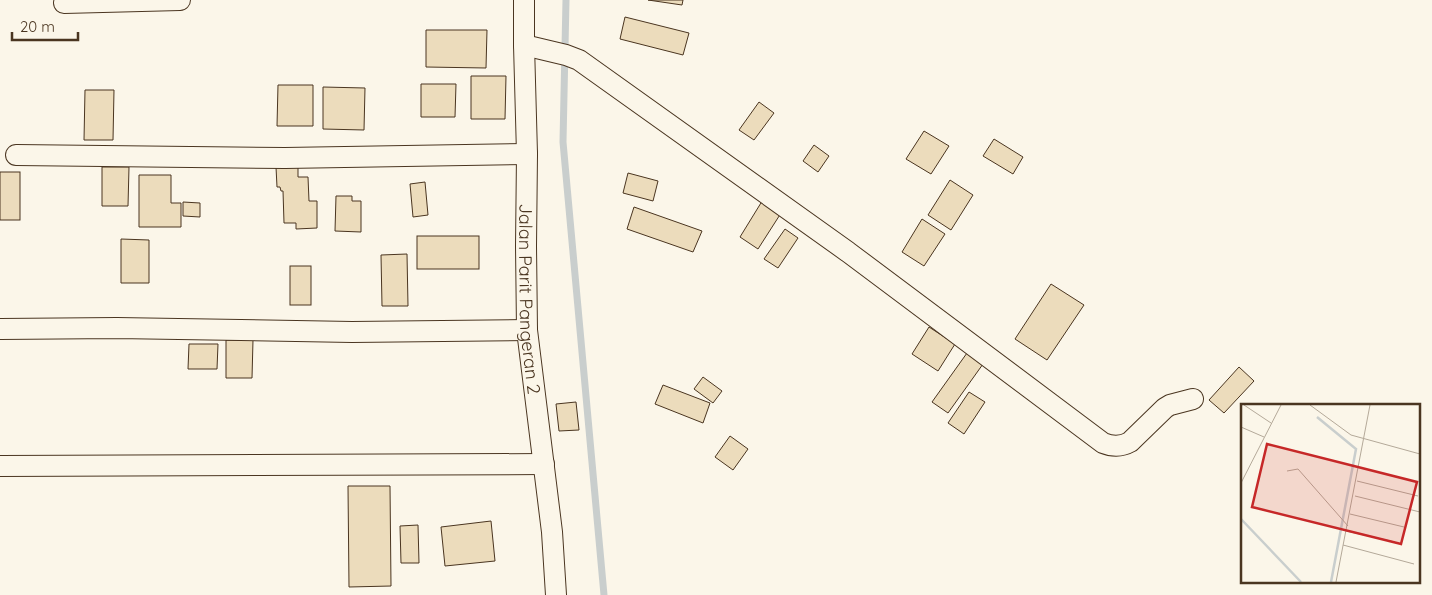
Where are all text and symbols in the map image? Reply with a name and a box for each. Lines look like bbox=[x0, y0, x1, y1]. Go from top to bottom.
scale bar bbox=[12, 10, 79, 42]
text: 20 m bbox=[20, 17, 55, 36]
street label: Jalan Parit Pangeran 2 bbox=[514, 203, 546, 395]
inset map bbox=[1241, 404, 1420, 582]

